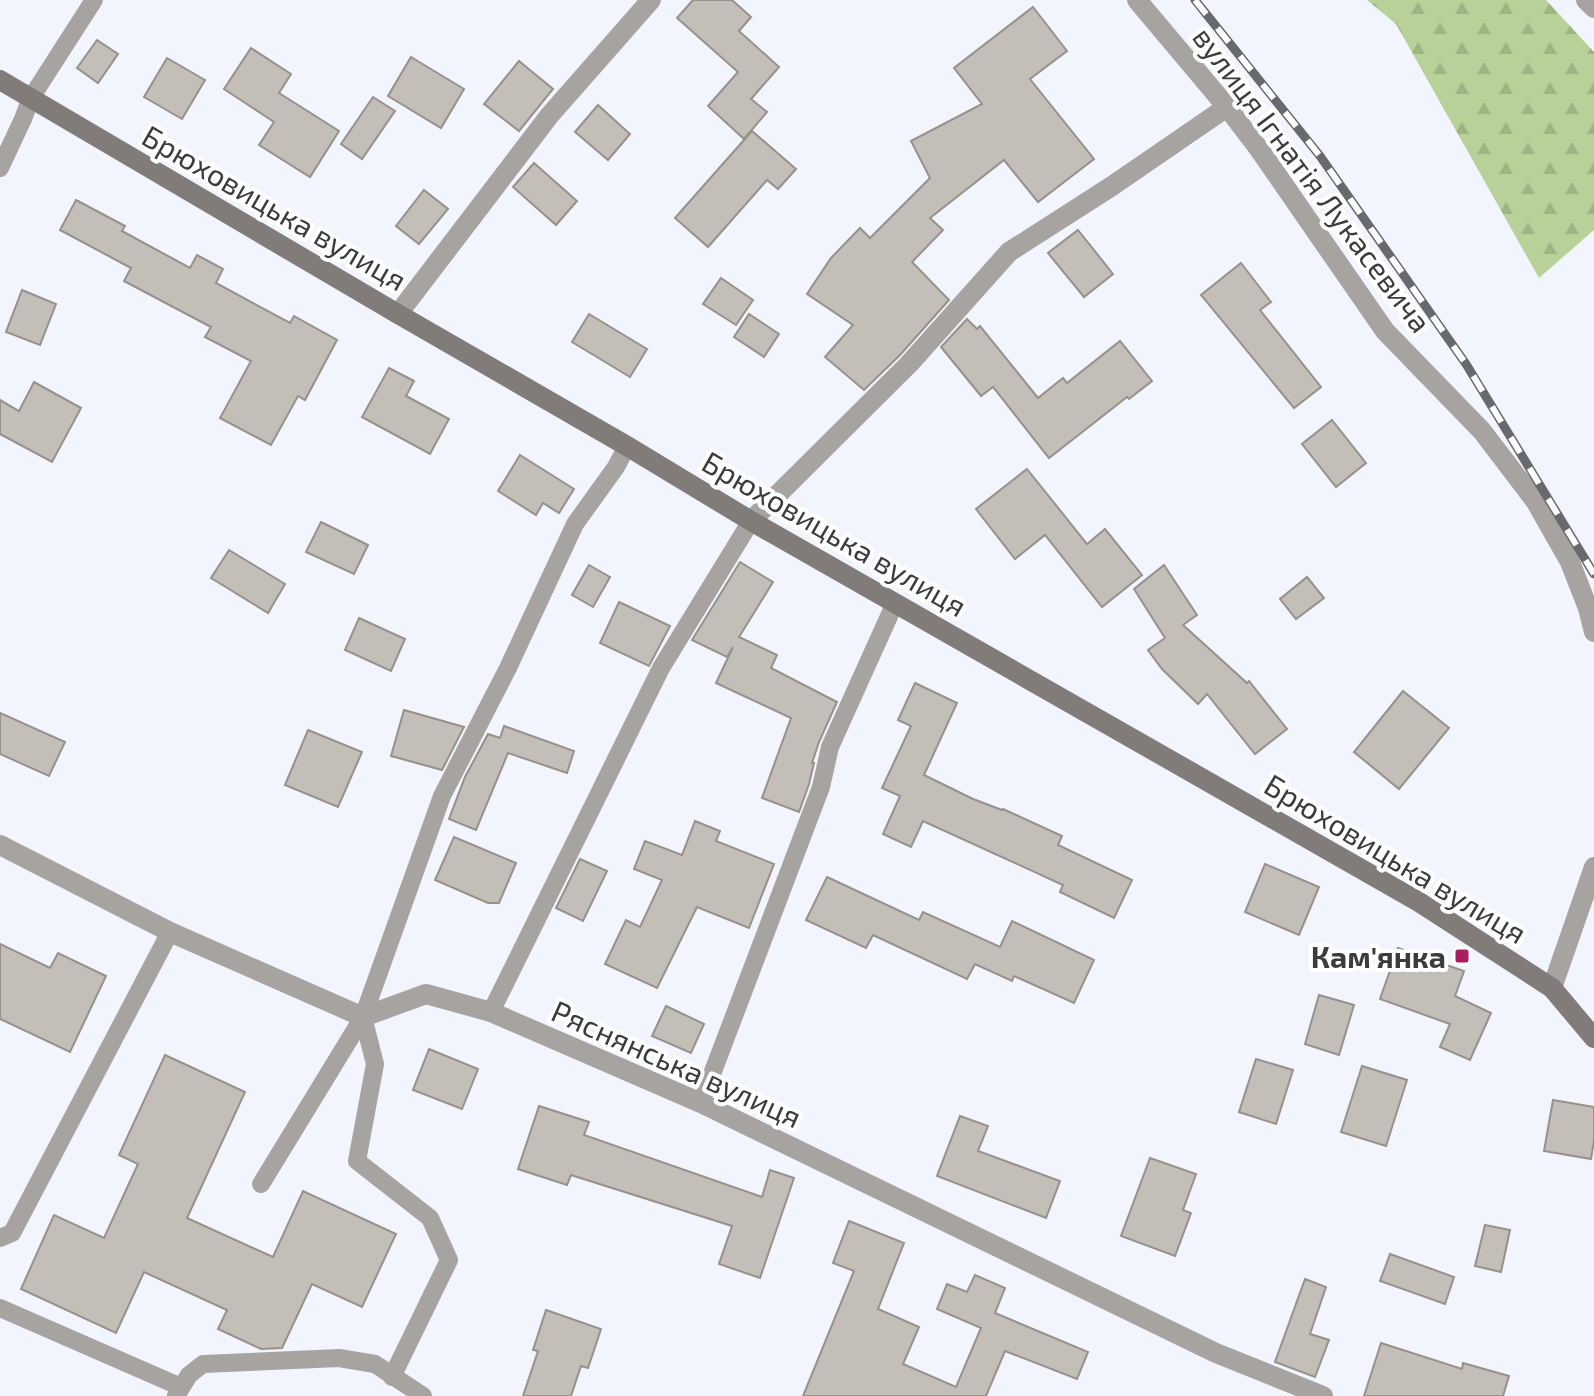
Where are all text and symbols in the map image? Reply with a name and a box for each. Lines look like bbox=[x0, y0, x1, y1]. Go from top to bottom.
street label: вулиця Ігнатія Лукасевича bbox=[1186, 19, 1440, 339]
street label: Брюховицька вулиця bbox=[136, 117, 413, 298]
street label: Брюховицька вулиця bbox=[696, 443, 973, 624]
street label: Брюховицька вулиця bbox=[1258, 766, 1533, 951]
place label: Кам'янка bbox=[1311, 938, 1446, 974]
marker: Кам'янка bbox=[1453, 947, 1471, 965]
street label: Ряснянська вулиця bbox=[546, 992, 807, 1135]

